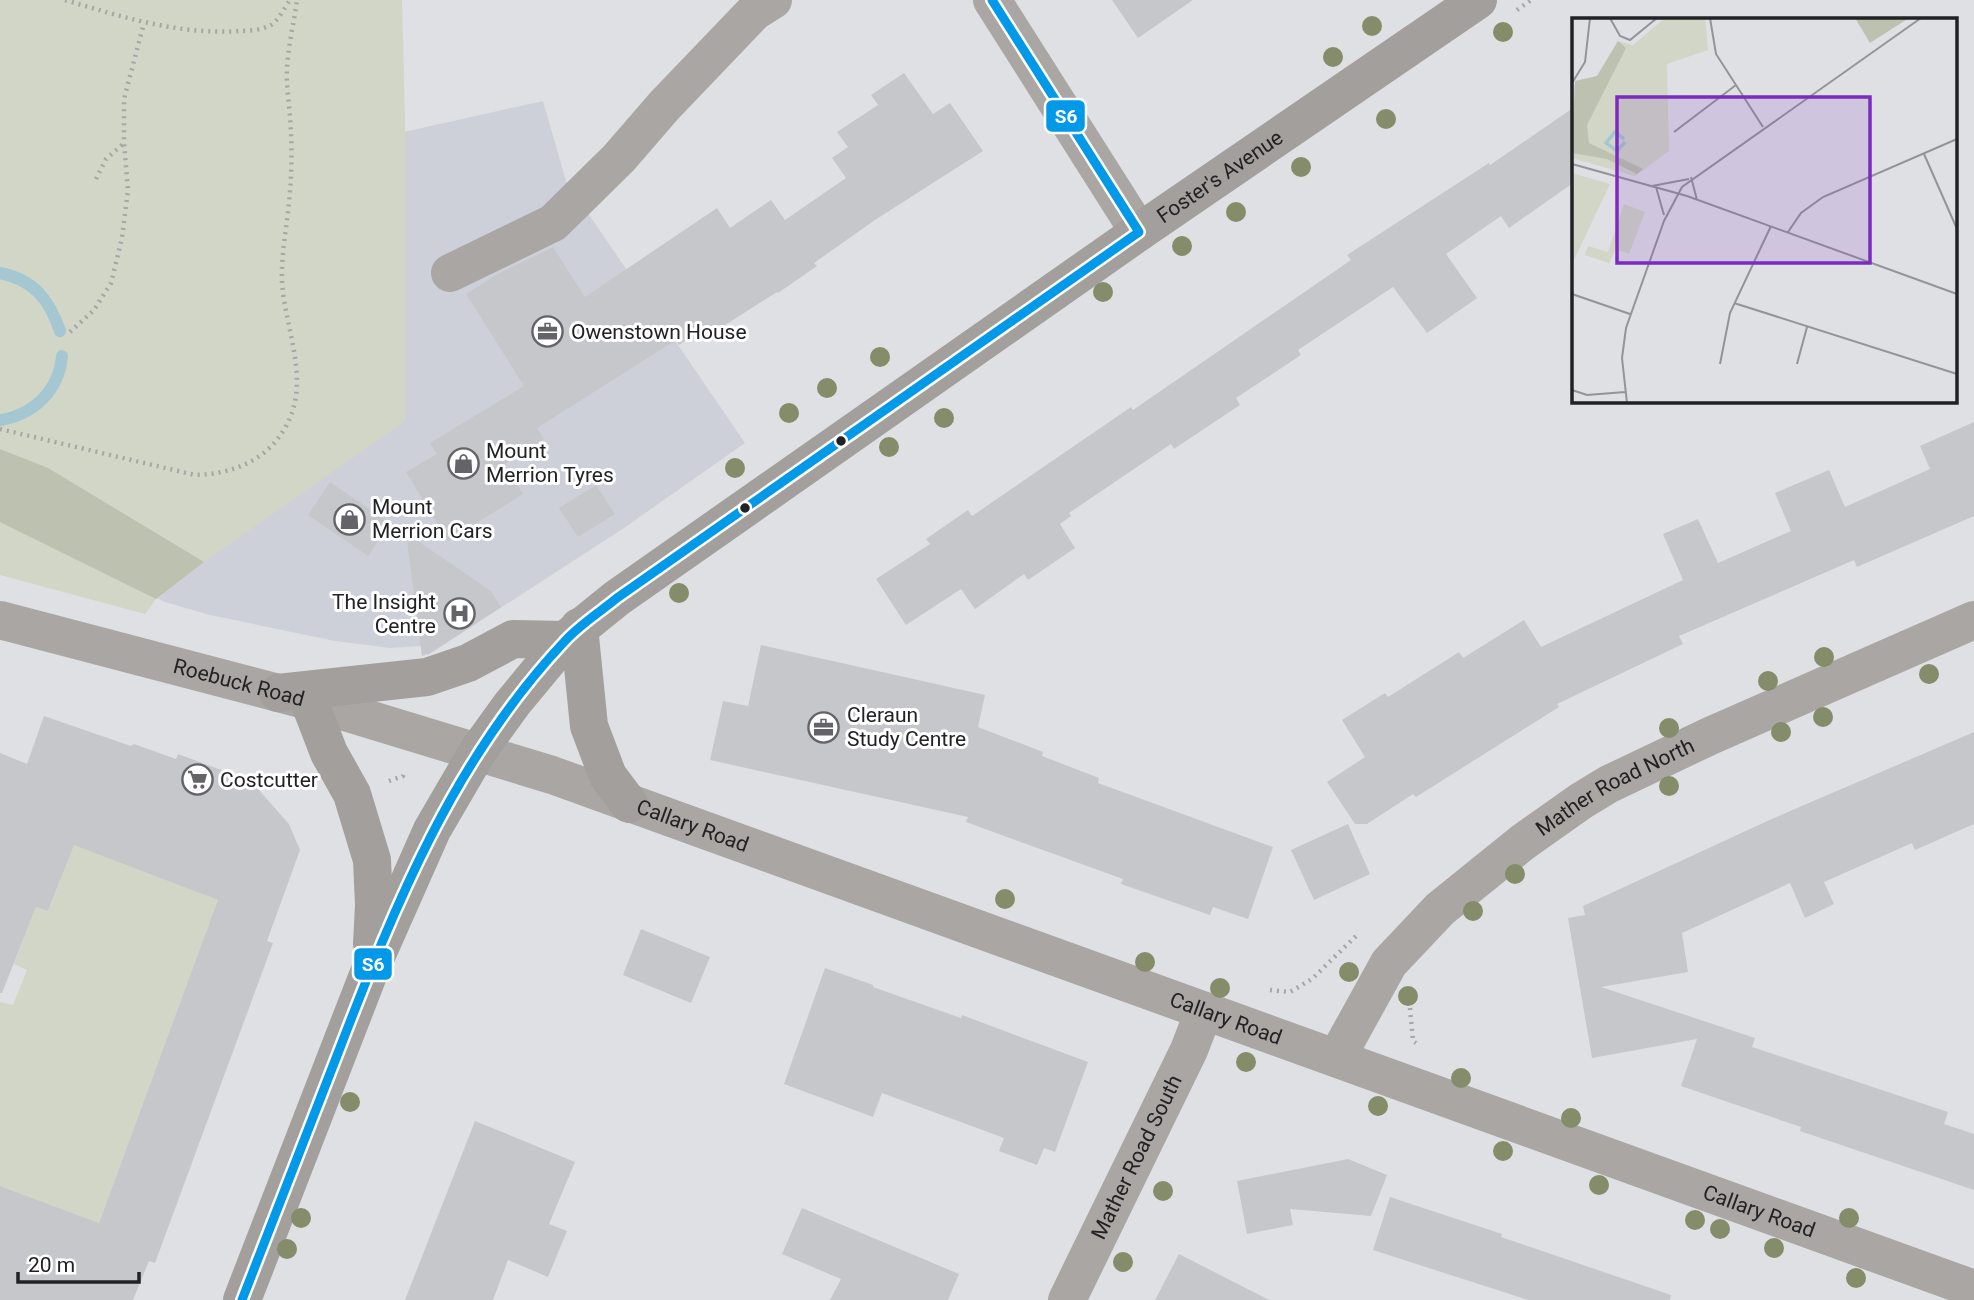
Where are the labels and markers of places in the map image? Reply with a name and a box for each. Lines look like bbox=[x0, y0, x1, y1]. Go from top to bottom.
office icon: Owenstown House bbox=[531, 315, 565, 349]
place label: Owenstown House bbox=[571, 320, 747, 344]
unlabelled marker bbox=[834, 434, 848, 448]
place label: Mount Merrion Tyres bbox=[486, 439, 614, 487]
shop icon: Mount Merrion Tyres bbox=[446, 446, 480, 480]
place label: Mount Merrion Cars bbox=[372, 495, 493, 543]
unlabelled marker bbox=[738, 501, 752, 515]
shop icon: Mount Merrion Cars bbox=[332, 502, 366, 536]
place label: The Insight Centre bbox=[332, 590, 436, 638]
hospital icon: The Insight Centre bbox=[442, 597, 476, 631]
place label: Cleraun Study Centre bbox=[847, 703, 966, 751]
office icon: Cleraun Study Centre bbox=[807, 710, 841, 744]
supermarket icon: Costcutter bbox=[180, 763, 214, 797]
place label: Costcutter bbox=[220, 768, 318, 792]

